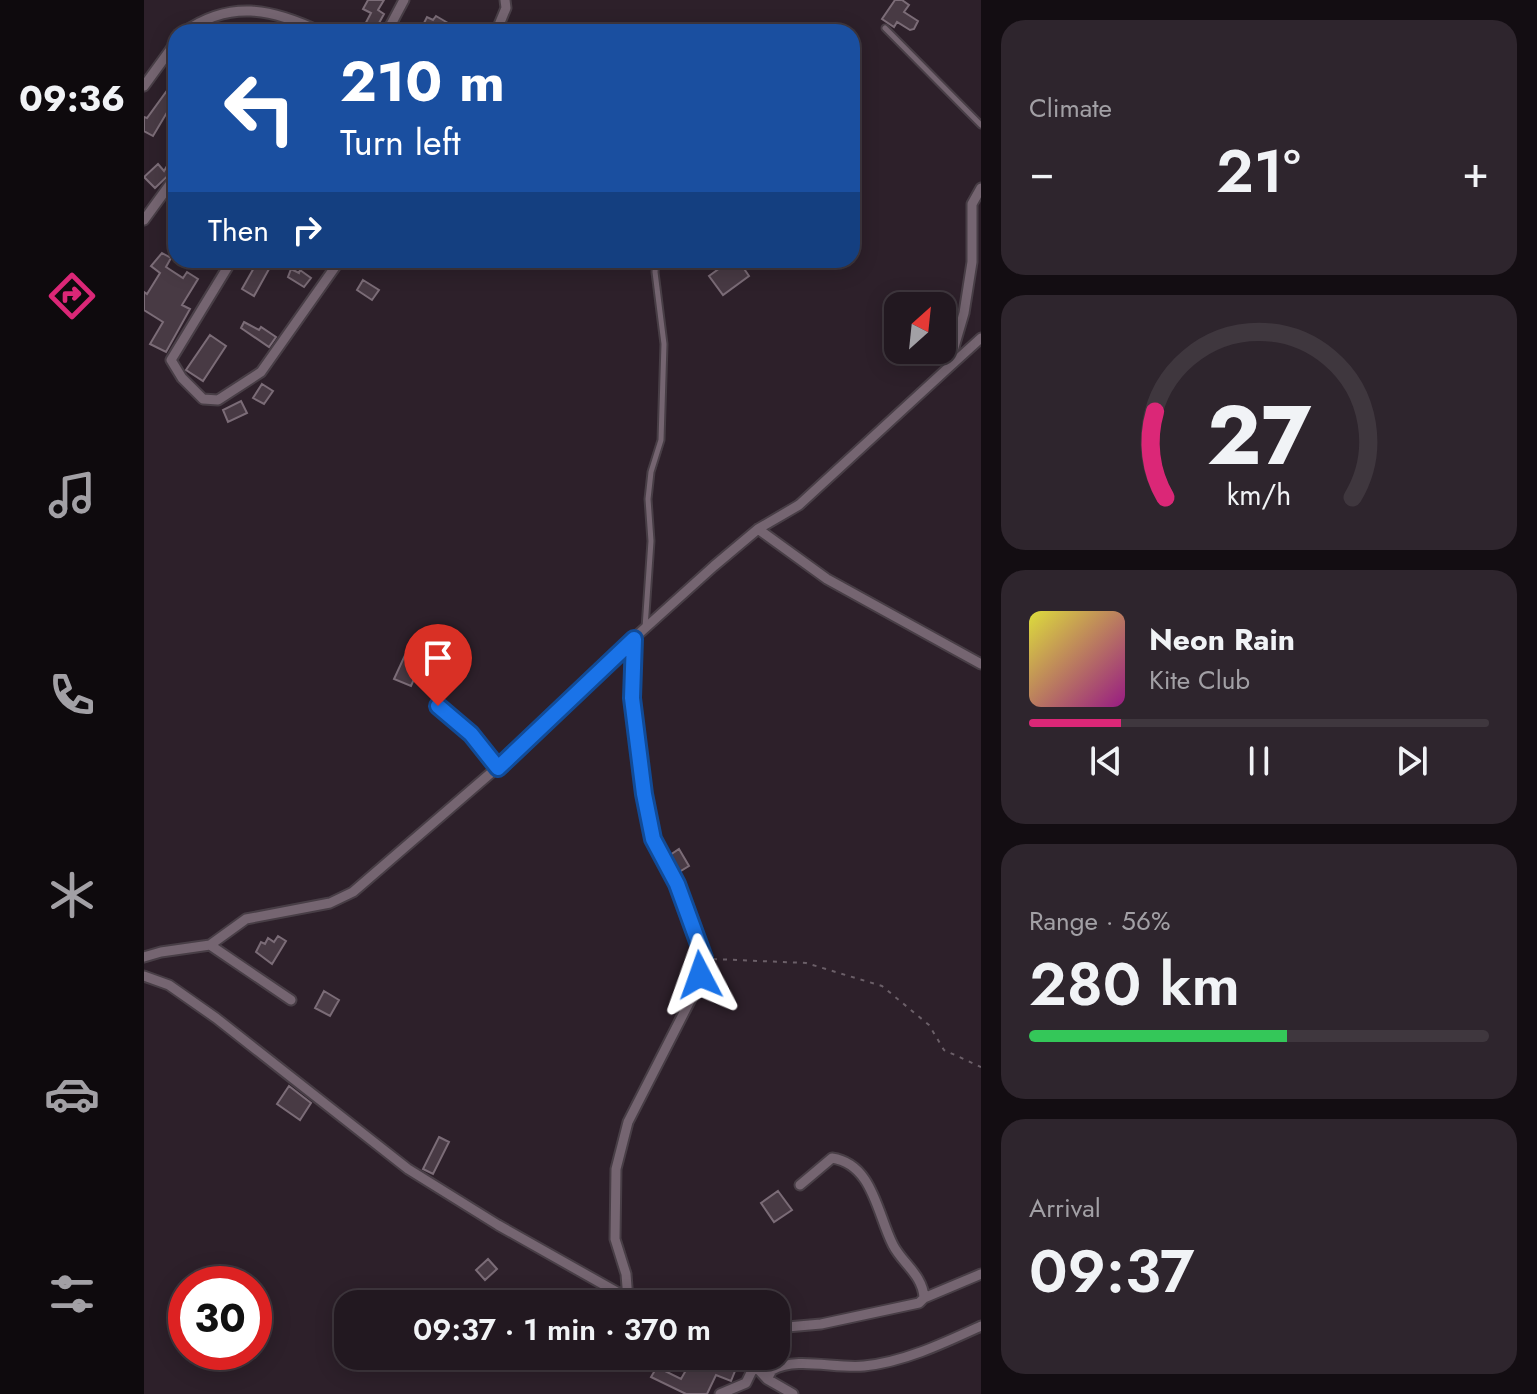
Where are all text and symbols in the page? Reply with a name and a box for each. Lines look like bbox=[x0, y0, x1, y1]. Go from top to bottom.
text: 210 m bbox=[340, 41, 505, 122]
icon: left bbox=[208, 56, 312, 160]
text: 09:36 bbox=[19, 72, 125, 124]
text: Climate bbox=[1029, 89, 1112, 127]
text: Turn left bbox=[340, 116, 461, 168]
text: 21° bbox=[1216, 128, 1301, 215]
text: − bbox=[1029, 140, 1055, 204]
text: + bbox=[1462, 140, 1489, 204]
icon: right bbox=[285, 208, 329, 252]
text: Then bbox=[208, 209, 269, 252]
icon: directions bbox=[44, 268, 100, 324]
north arrow bbox=[884, 292, 956, 364]
map controls bbox=[884, 292, 956, 364]
text: 27 bbox=[1207, 375, 1311, 495]
icon: music bbox=[44, 467, 100, 523]
text: km/h bbox=[1227, 474, 1291, 516]
text: Neon Rain bbox=[1149, 618, 1295, 661]
pin bbox=[404, 624, 472, 706]
icon: arrive bbox=[416, 636, 460, 680]
text: Kite Club bbox=[1149, 661, 1250, 699]
icon: phone bbox=[44, 667, 100, 723]
icon: previous bbox=[1084, 739, 1128, 783]
icon: pause bbox=[1237, 739, 1281, 783]
icon: next bbox=[1390, 739, 1434, 783]
icon: climate bbox=[44, 867, 100, 923]
text: Range · 56% bbox=[1029, 902, 1171, 940]
position arrow bbox=[658, 933, 742, 1017]
text: 280 km bbox=[1029, 941, 1240, 1028]
icon: car bbox=[44, 1066, 100, 1122]
text: Arrival bbox=[1029, 1189, 1101, 1227]
text: 09:37 bbox=[1029, 1228, 1195, 1315]
icon: filters bbox=[44, 1266, 100, 1322]
speed limit sign: 30 bbox=[168, 1266, 272, 1370]
text: 09:37 · 1 min · 370 m bbox=[413, 1308, 711, 1351]

